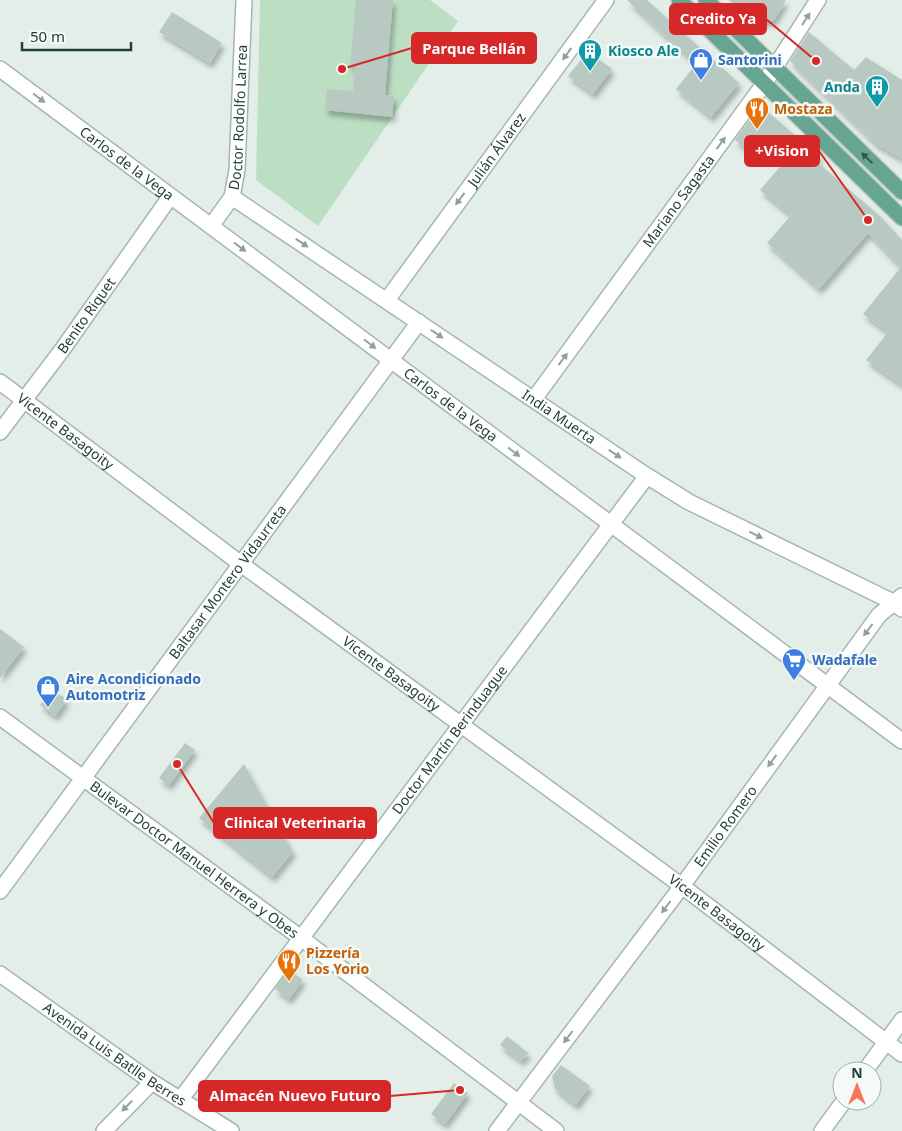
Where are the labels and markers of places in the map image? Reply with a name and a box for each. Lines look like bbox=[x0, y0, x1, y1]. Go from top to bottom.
callout: Credito Ya bbox=[670, 4, 766, 34]
callout: Parque Bellán bbox=[412, 33, 536, 63]
building icon: Kiosco Ale bbox=[577, 38, 603, 72]
place label: Kiosco Ale bbox=[608, 41, 679, 60]
shop icon: Santorini bbox=[688, 47, 714, 81]
place label: Santorini bbox=[718, 50, 782, 69]
building icon: Anda bbox=[864, 74, 890, 108]
place label: Anda bbox=[824, 77, 860, 96]
restaurant icon: Mostaza bbox=[744, 96, 770, 130]
place label: Mostaza bbox=[774, 99, 833, 118]
callout: +Vision bbox=[745, 136, 819, 166]
supermarket icon: Wadafale bbox=[781, 647, 807, 681]
place label: Wadafale bbox=[812, 650, 877, 669]
place label: Aire Acondicionado Automotriz bbox=[66, 669, 201, 704]
shop icon: Aire Acondicionado Automotriz bbox=[35, 674, 61, 708]
callout: Clinical Veterinaria bbox=[214, 808, 376, 838]
place label: Pizzería Los Yorio bbox=[306, 943, 370, 978]
restaurant icon: Pizzería Los Yorio bbox=[276, 948, 302, 982]
callout: Almacén Nuevo Futuro bbox=[199, 1081, 390, 1111]

